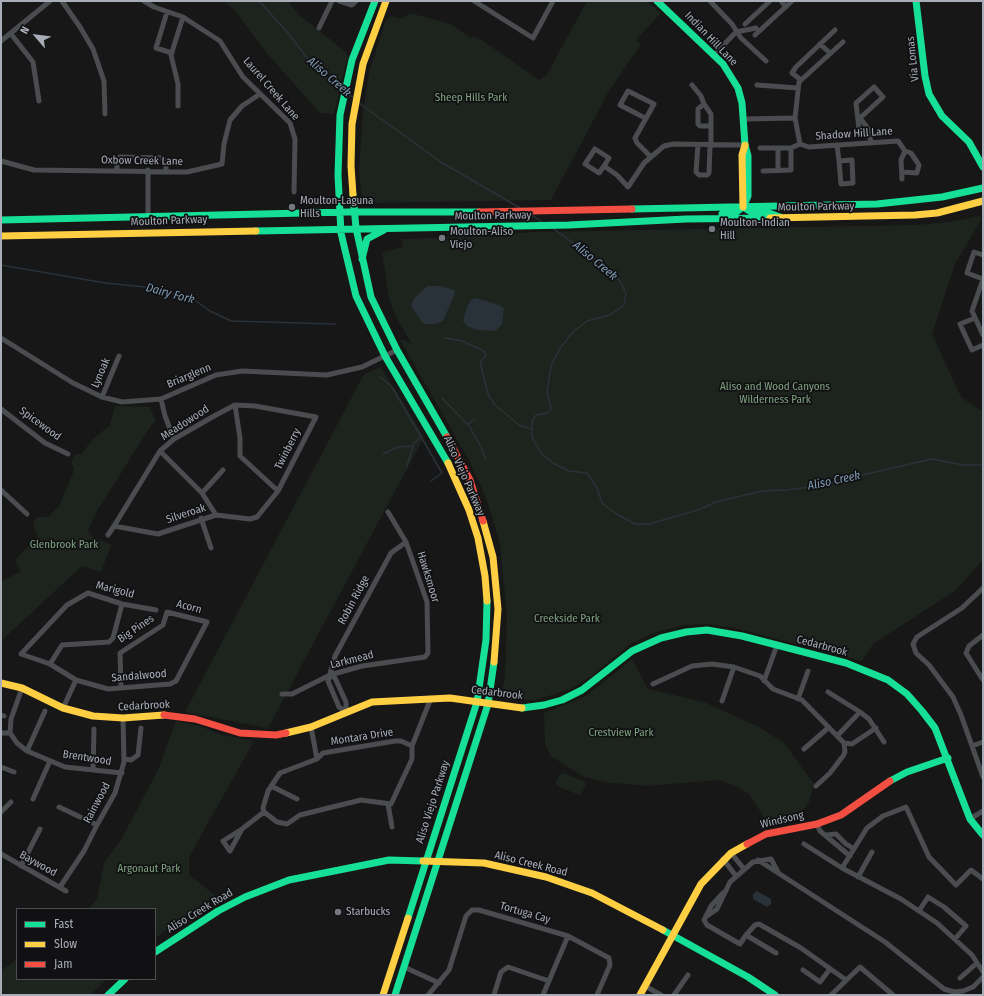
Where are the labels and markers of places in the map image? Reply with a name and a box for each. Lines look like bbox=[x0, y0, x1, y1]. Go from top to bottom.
place label: Moulton-Laguna Hills bbox=[300, 194, 373, 220]
marker: Moulton-Laguna Hills bbox=[287, 202, 297, 212]
place label: Moulton-Indian Hill bbox=[720, 216, 790, 242]
marker: Moulton-Indian Hill bbox=[707, 224, 717, 234]
place label: Moulton-Aliso Viejo bbox=[450, 225, 513, 251]
marker: Moulton-Aliso Viejo bbox=[437, 233, 447, 243]
place label: Starbucks bbox=[346, 905, 390, 919]
marker: Starbucks bbox=[333, 907, 343, 917]

